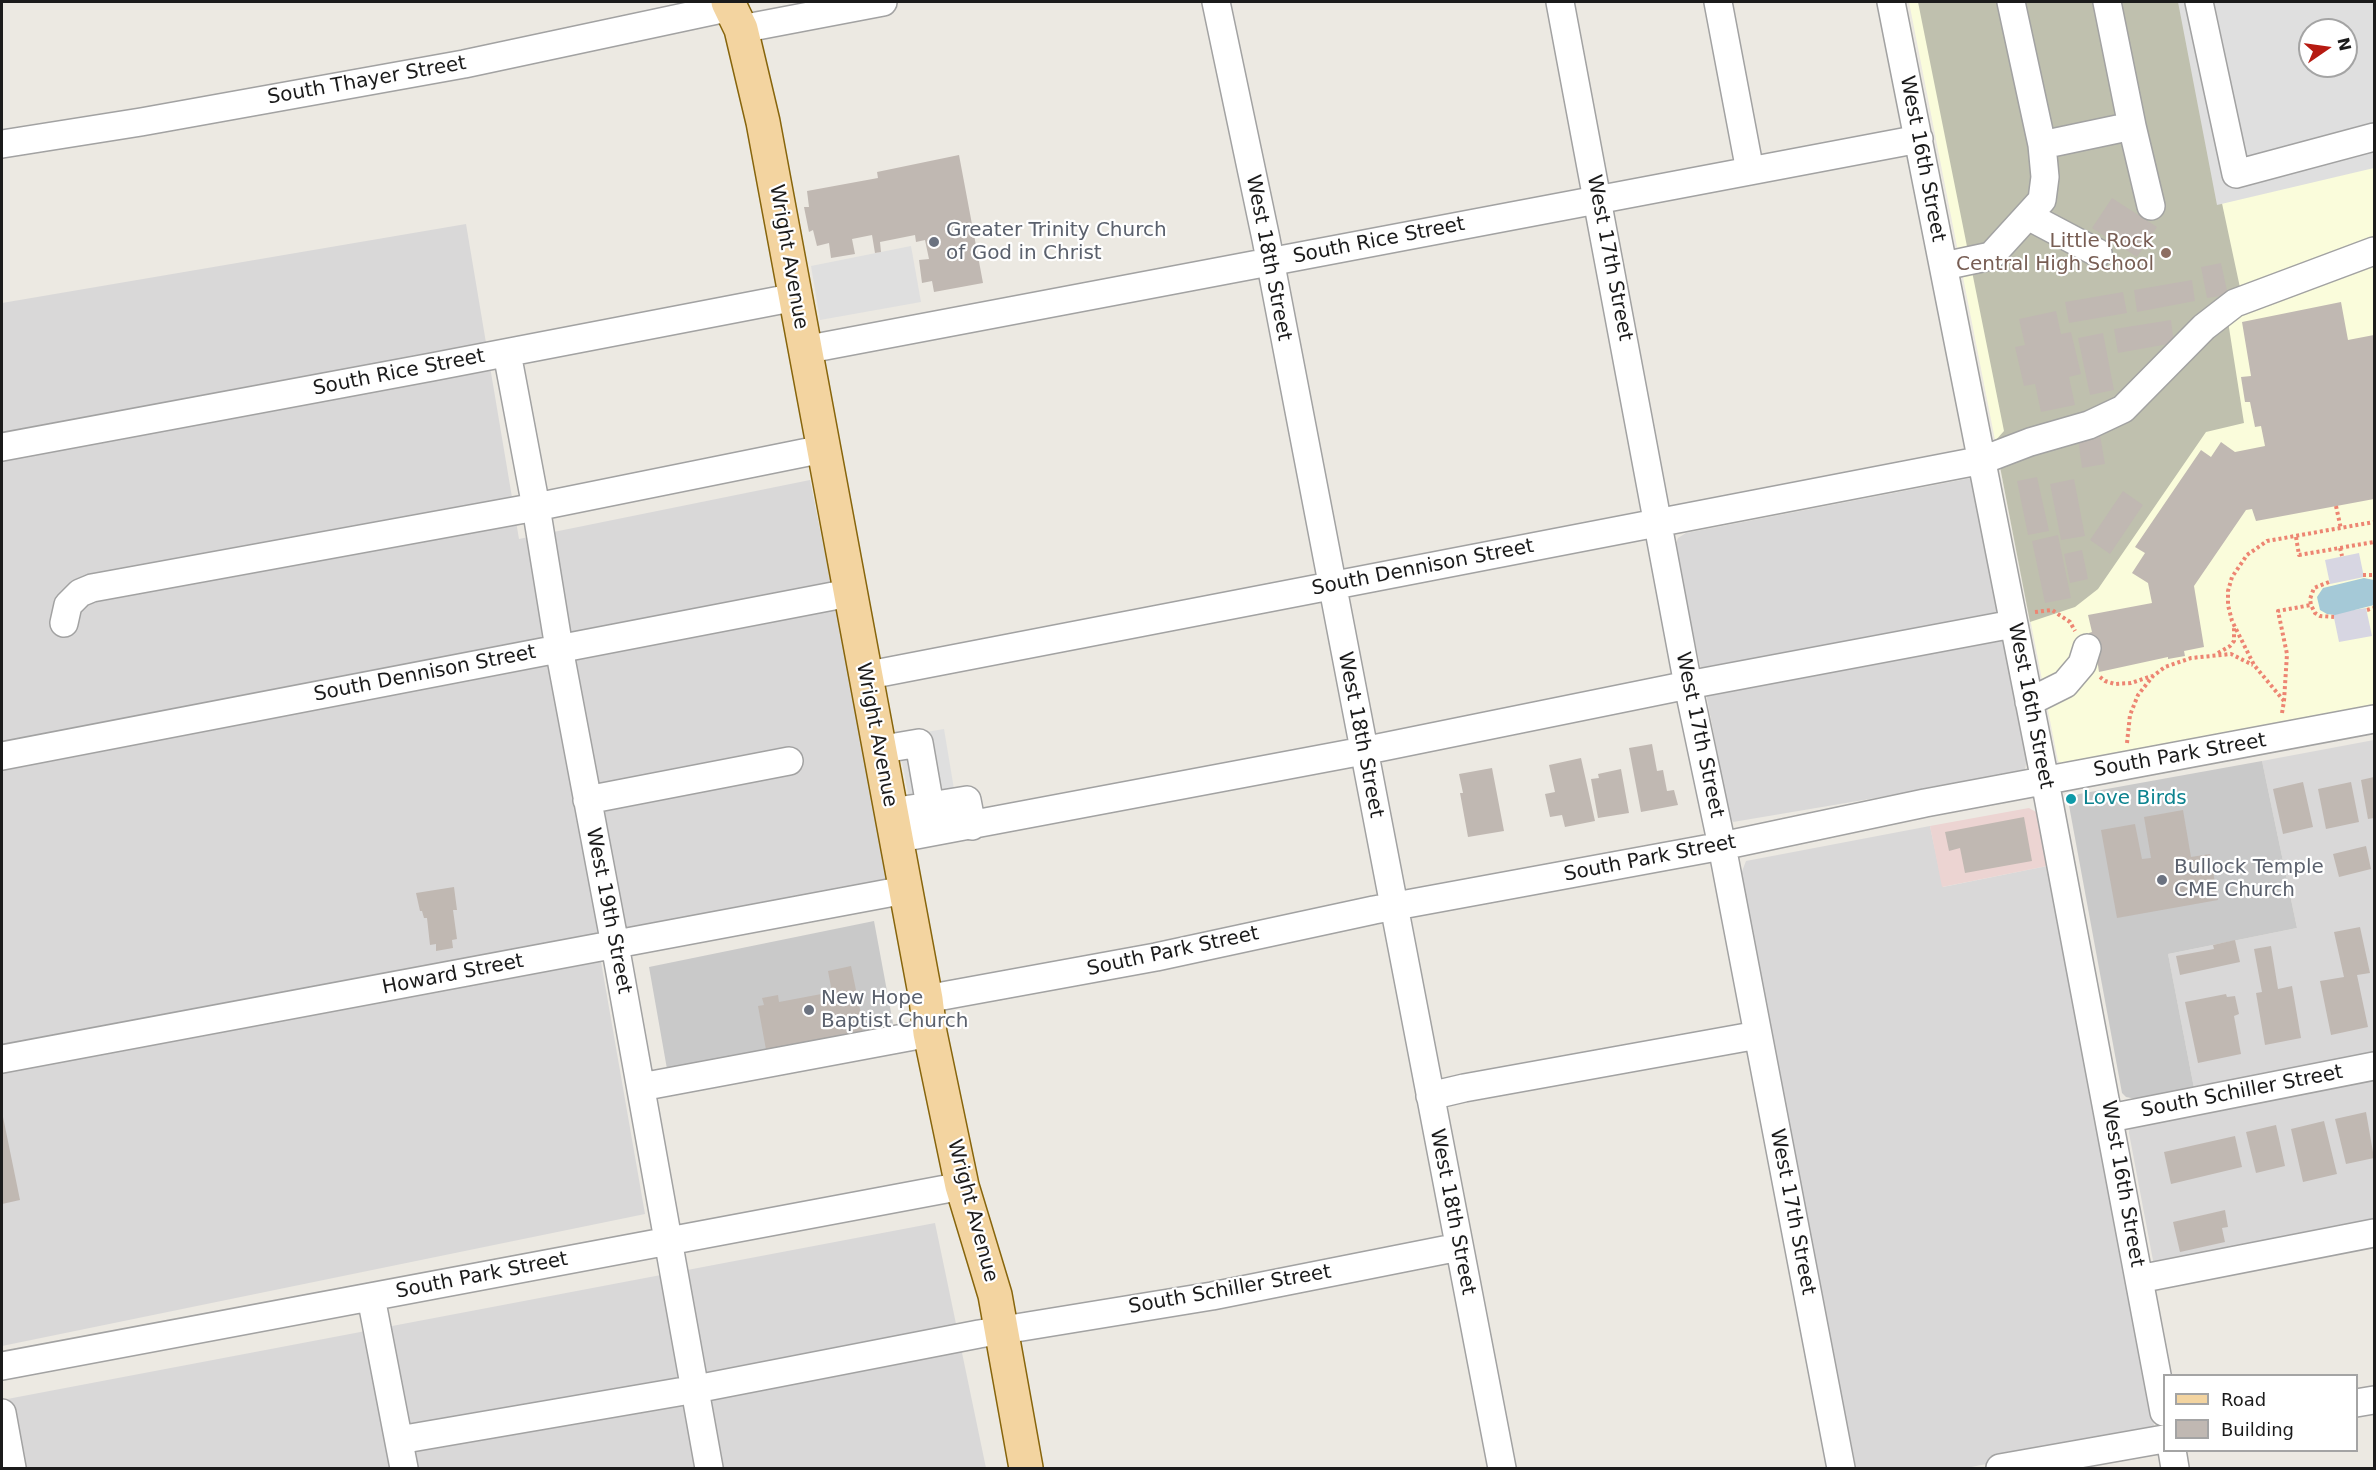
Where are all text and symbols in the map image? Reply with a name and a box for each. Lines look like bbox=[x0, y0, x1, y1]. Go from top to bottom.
north arrow bbox=[2298, 18, 2358, 78]
text: N bbox=[2333, 36, 2355, 53]
street label: South Thayer Street bbox=[266, 52, 468, 110]
street label: West 16th Street bbox=[1894, 74, 1950, 244]
street label: West 18th Street bbox=[1240, 173, 1296, 343]
street label: West 17th Street bbox=[1581, 173, 1637, 343]
street label: Wright Avenue bbox=[763, 183, 813, 331]
street label: South Rice Street bbox=[1291, 213, 1467, 269]
place label: Greater Trinity Church of God in Christ bbox=[946, 219, 1167, 266]
place label: Little Rock Central High School bbox=[1956, 230, 2154, 277]
marker: Greater Trinity Church of God in Christ bbox=[927, 235, 941, 249]
marker: Little Rock Central High School bbox=[2159, 246, 2173, 260]
street label: South Rice Street bbox=[311, 345, 487, 401]
street label: South Dennison Street bbox=[1310, 535, 1536, 601]
street label: West 16th Street bbox=[2002, 621, 2058, 791]
street label: South Dennison Street bbox=[312, 641, 538, 707]
street label: West 18th Street bbox=[1332, 650, 1388, 820]
street label: West 17th Street bbox=[1670, 650, 1728, 820]
street label: Wright Avenue bbox=[850, 661, 902, 809]
street label: South Park Street bbox=[2092, 729, 2268, 783]
place label: Love Birds bbox=[2083, 787, 2187, 811]
marker: Love Birds bbox=[2064, 792, 2078, 806]
street label: West 19th Street bbox=[580, 826, 636, 996]
street label: South Park Street bbox=[1562, 831, 1738, 887]
place label: Bullock Temple CME Church bbox=[2174, 856, 2324, 903]
marker: Bullock Temple CME Church bbox=[2155, 873, 2169, 887]
street label: South Park Street bbox=[1085, 922, 1261, 982]
street label: Howard Street bbox=[380, 950, 526, 1000]
place label: New Hope Baptist Church bbox=[821, 987, 968, 1034]
marker: New Hope Baptist Church bbox=[802, 1003, 816, 1017]
street label: South Schiller Street bbox=[2139, 1061, 2345, 1123]
street label: West 16th Street bbox=[2096, 1099, 2148, 1269]
street label: West 18th Street bbox=[1424, 1127, 1480, 1297]
street label: West 17th Street bbox=[1764, 1127, 1820, 1297]
street label: Wright Avenue bbox=[941, 1137, 1003, 1285]
street label: South Park Street bbox=[394, 1248, 570, 1304]
street label: South Schiller Street bbox=[1127, 1260, 1333, 1320]
legend bbox=[2163, 1374, 2358, 1452]
text: Road bbox=[2221, 1389, 2266, 1410]
text: Building bbox=[2221, 1419, 2294, 1440]

